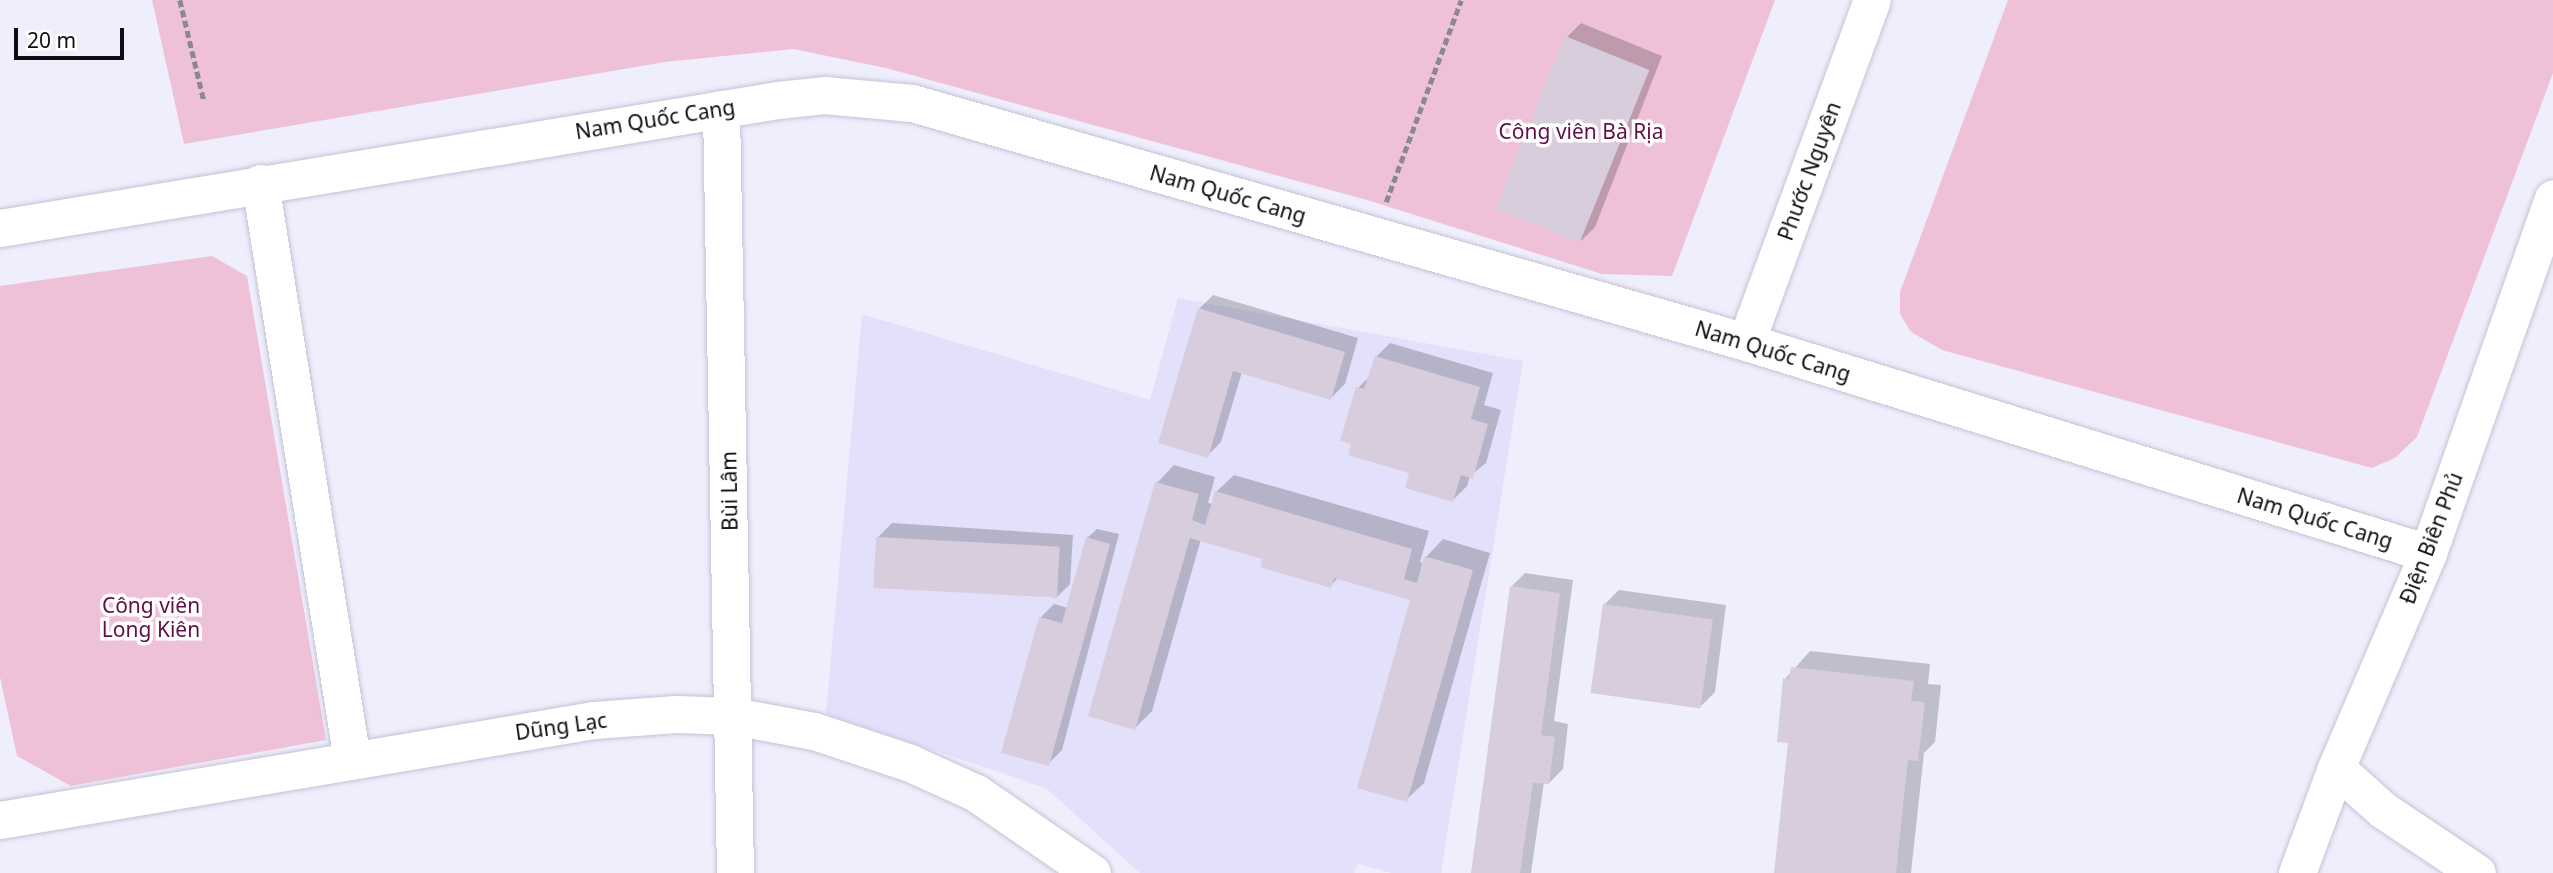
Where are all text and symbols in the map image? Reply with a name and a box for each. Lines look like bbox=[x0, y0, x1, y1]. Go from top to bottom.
scale bar bbox=[18, 14, 128, 58]
text: 20 m bbox=[27, 26, 76, 54]
street label: Nam Quốc Cang bbox=[573, 94, 737, 144]
street label: Phước Nguyên bbox=[1772, 98, 1846, 244]
park label: Công viên Bà Rịa bbox=[1499, 118, 1663, 144]
street label: Nam Quốc Cang bbox=[1147, 160, 1309, 228]
street label: Nam Quốc Cang bbox=[1692, 315, 1854, 387]
street label: Bùi Lâm bbox=[716, 451, 742, 531]
street label: Điện Biên Phủ bbox=[2394, 469, 2468, 607]
street label: Nam Quốc Cang bbox=[2234, 482, 2396, 554]
park label: Công viên Long Kiên bbox=[102, 592, 200, 642]
street label: Dũng Lạc bbox=[513, 707, 609, 745]

